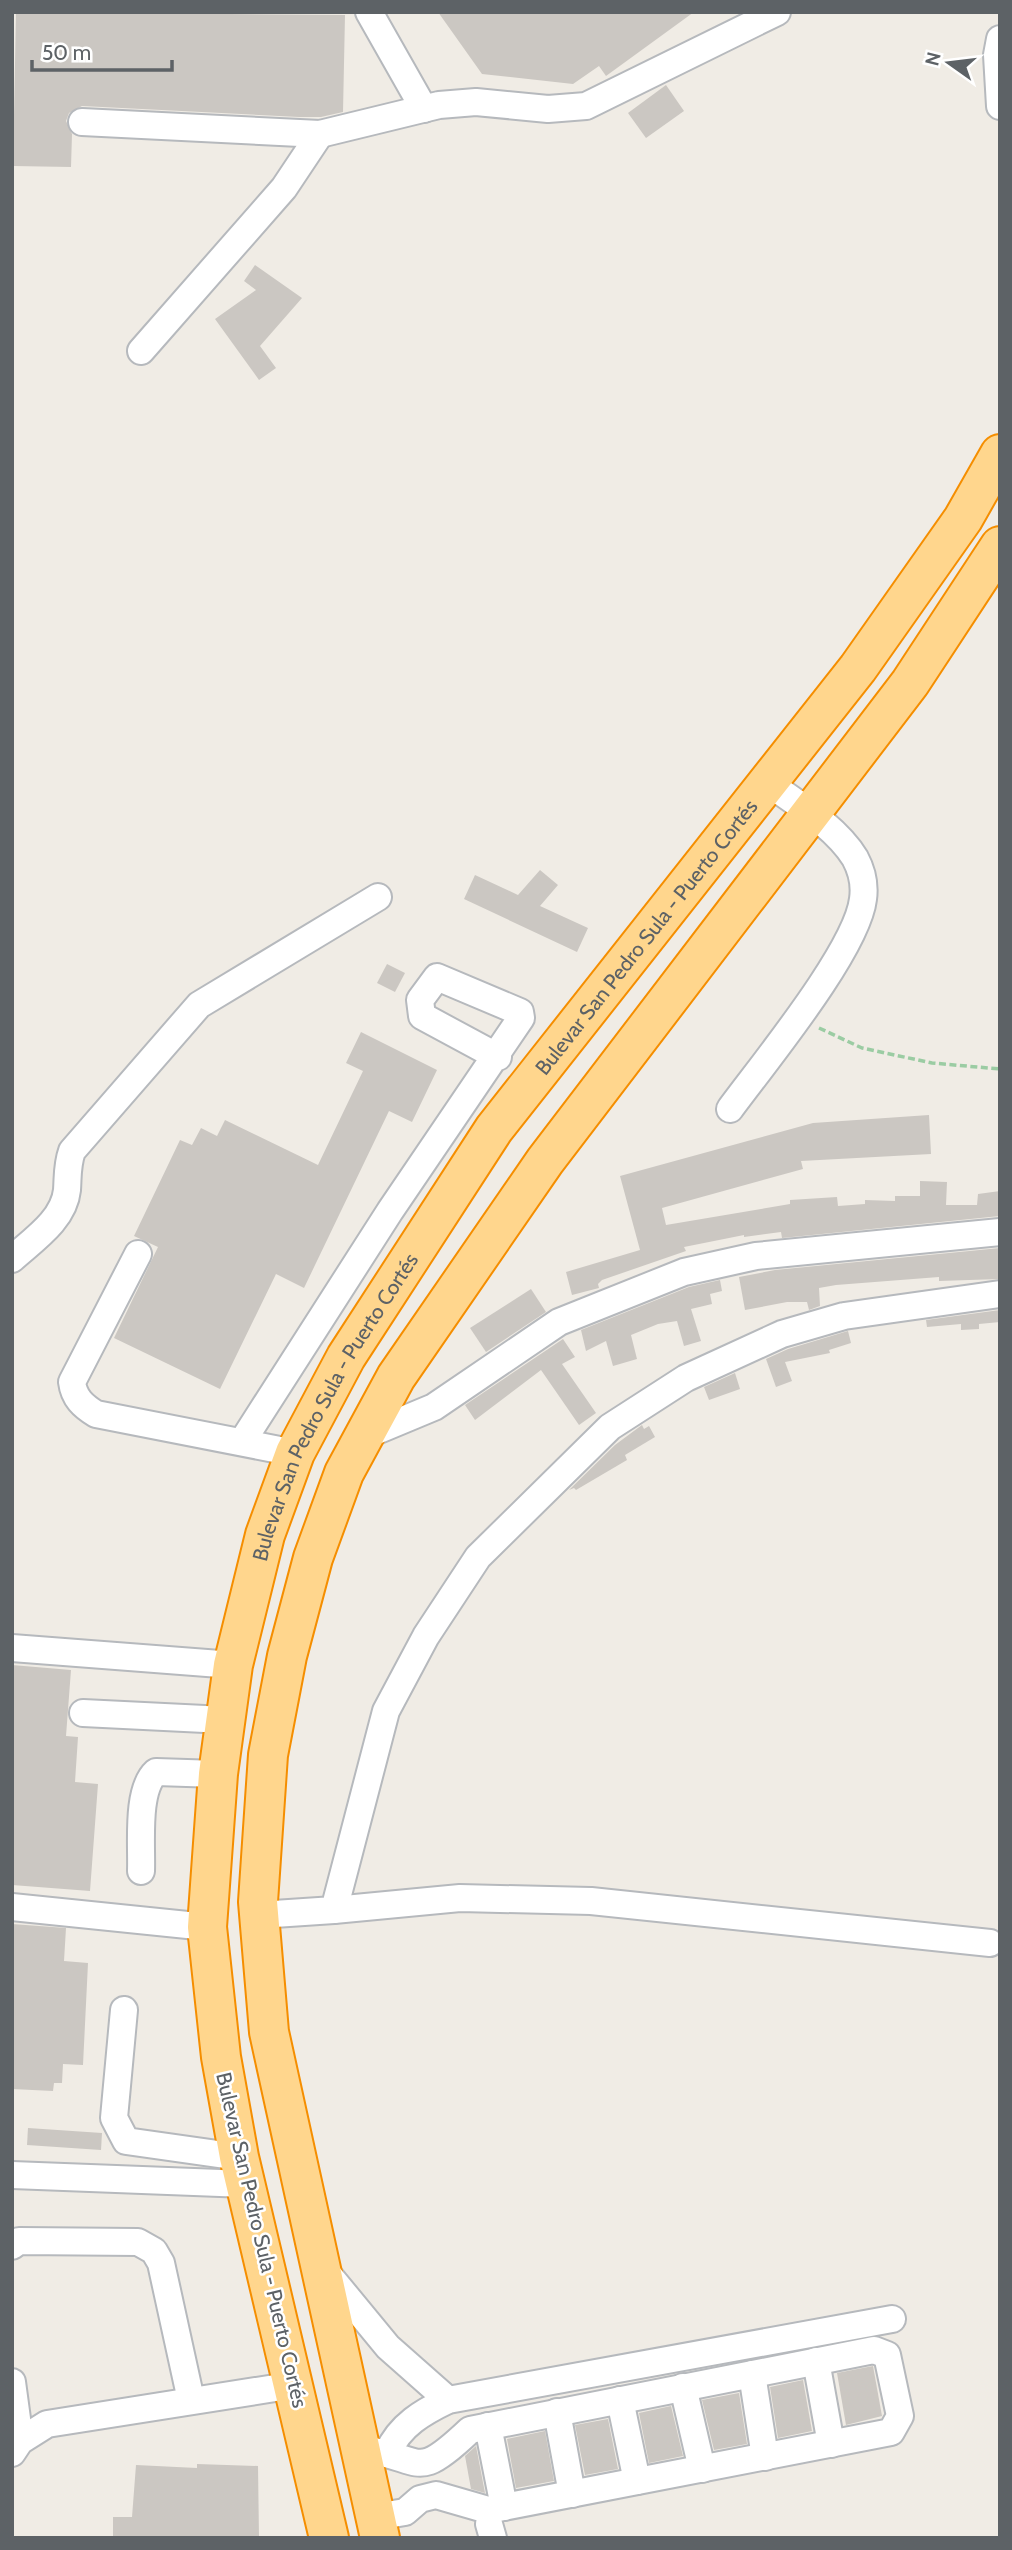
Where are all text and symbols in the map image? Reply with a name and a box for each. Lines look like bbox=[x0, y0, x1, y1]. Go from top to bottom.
scale bar bbox=[32, 28, 172, 72]
north arrow bbox=[914, 28, 984, 98]
text: 50 m bbox=[42, 40, 91, 65]
text: N bbox=[920, 50, 946, 68]
street label: Bulevar San Pedro Sula - Puerto Cortés bbox=[529, 794, 762, 1079]
street label: Bulevar San Pedro Sula - Puerto Cortés bbox=[247, 1248, 423, 1563]
street label: Bulevar San Pedro Sula - Puerto Cortés bbox=[211, 2070, 313, 2410]

